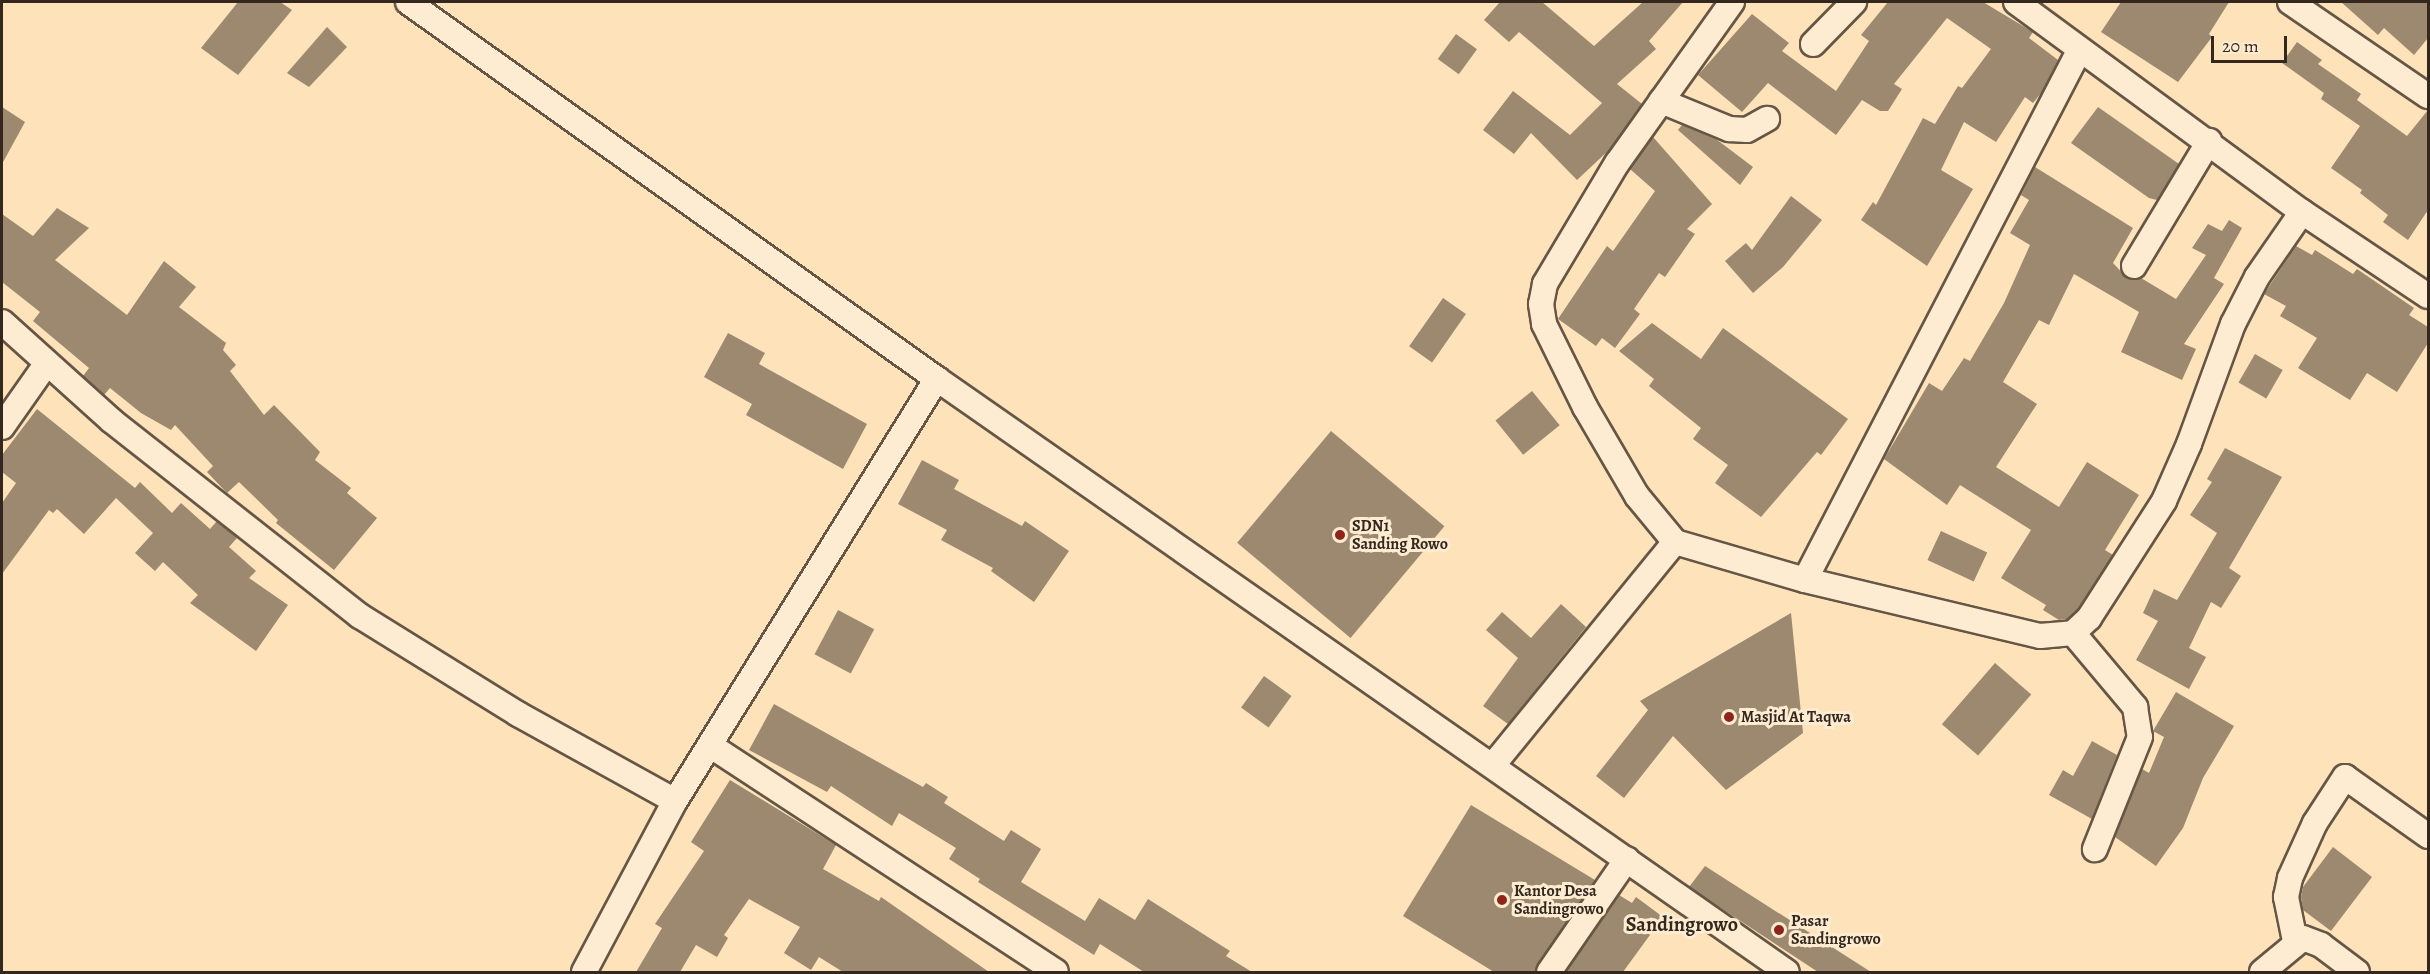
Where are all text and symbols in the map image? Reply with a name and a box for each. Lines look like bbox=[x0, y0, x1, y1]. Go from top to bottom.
scale bar bbox=[2214, 24, 2290, 62]
text: 20 m bbox=[2222, 34, 2259, 58]
place label: SDN1 Sanding Rowo bbox=[1352, 516, 1448, 554]
marker: SDN1 Sanding Rowo bbox=[1333, 528, 1347, 542]
place label: Masjid At Taqwa bbox=[1741, 707, 1851, 727]
marker: Masjid At Taqwa bbox=[1722, 710, 1736, 724]
place label: Kantor Desa Sandingrowo bbox=[1514, 881, 1604, 919]
marker: Kantor Desa Sandingrowo bbox=[1495, 893, 1509, 907]
place label: Pasar Sandingrowo bbox=[1791, 911, 1881, 949]
district label: Sandingrowo bbox=[1626, 912, 1738, 936]
marker: Pasar Sandingrowo bbox=[1772, 923, 1786, 937]

